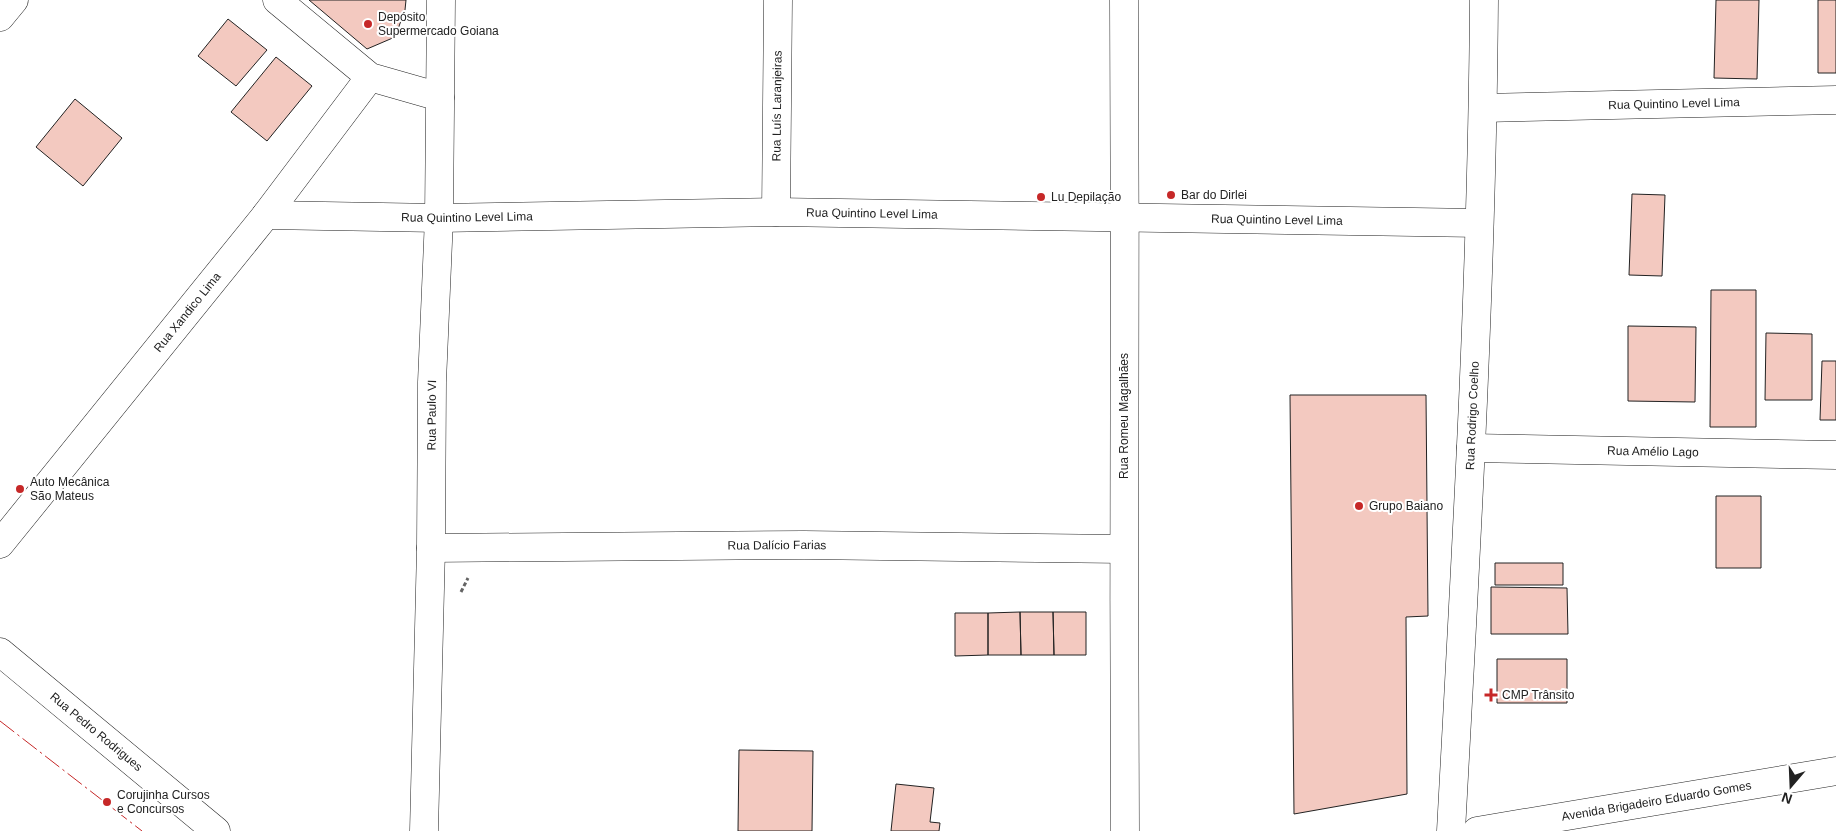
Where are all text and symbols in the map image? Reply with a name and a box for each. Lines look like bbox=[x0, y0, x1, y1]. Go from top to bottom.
place label: Depósito Supermercado Goiana bbox=[378, 10, 499, 38]
marker: Depósito Supermercado Goiana bbox=[362, 18, 374, 30]
street label: Rua Luís Laranjeiras bbox=[769, 50, 785, 162]
street label: Rua Quintino Level Lima bbox=[1608, 95, 1740, 112]
place label: Bar do Dirlei bbox=[1181, 188, 1247, 202]
marker: Bar do Dirlei bbox=[1165, 189, 1177, 201]
place label: Lu Depilação bbox=[1051, 190, 1121, 204]
marker: Lu Depilação bbox=[1035, 191, 1047, 203]
street label: Rua Quintino Level Lima bbox=[806, 205, 938, 222]
street label: Rua Quintino Level Lima bbox=[401, 209, 533, 225]
street label: Rua Quintino Level Lima bbox=[1211, 212, 1343, 228]
street label: Rua Xandico Lima bbox=[151, 269, 224, 355]
street label: Rua Romeu Magalhães bbox=[1117, 353, 1131, 479]
street label: Rua Rodrigo Coelho bbox=[1463, 361, 1482, 470]
street label: Rua Paulo VI bbox=[425, 379, 439, 451]
street label: Rua Amélio Lago bbox=[1607, 444, 1699, 459]
place label: Auto Mecânica São Mateus bbox=[30, 475, 110, 503]
marker: Auto Mecânica São Mateus bbox=[14, 483, 26, 495]
place label: Grupo Baiano bbox=[1369, 499, 1443, 513]
marker: Grupo Baiano bbox=[1353, 500, 1365, 512]
street label: Rua Dalício Farias bbox=[728, 538, 827, 553]
marker: CMP Trânsito bbox=[1484, 688, 1498, 702]
place label: CMP Trânsito bbox=[1502, 688, 1575, 702]
street label: Rua Pedro Rodrigues bbox=[47, 689, 145, 774]
north arrow bbox=[1766, 761, 1816, 811]
street label: Avenida Brigadeiro Eduardo Gomes bbox=[1561, 778, 1752, 824]
place label: Corujinha Cursos e Concursos bbox=[117, 788, 210, 816]
text: N bbox=[1779, 789, 1794, 808]
marker: Corujinha Cursos e Concursos bbox=[101, 796, 113, 808]

